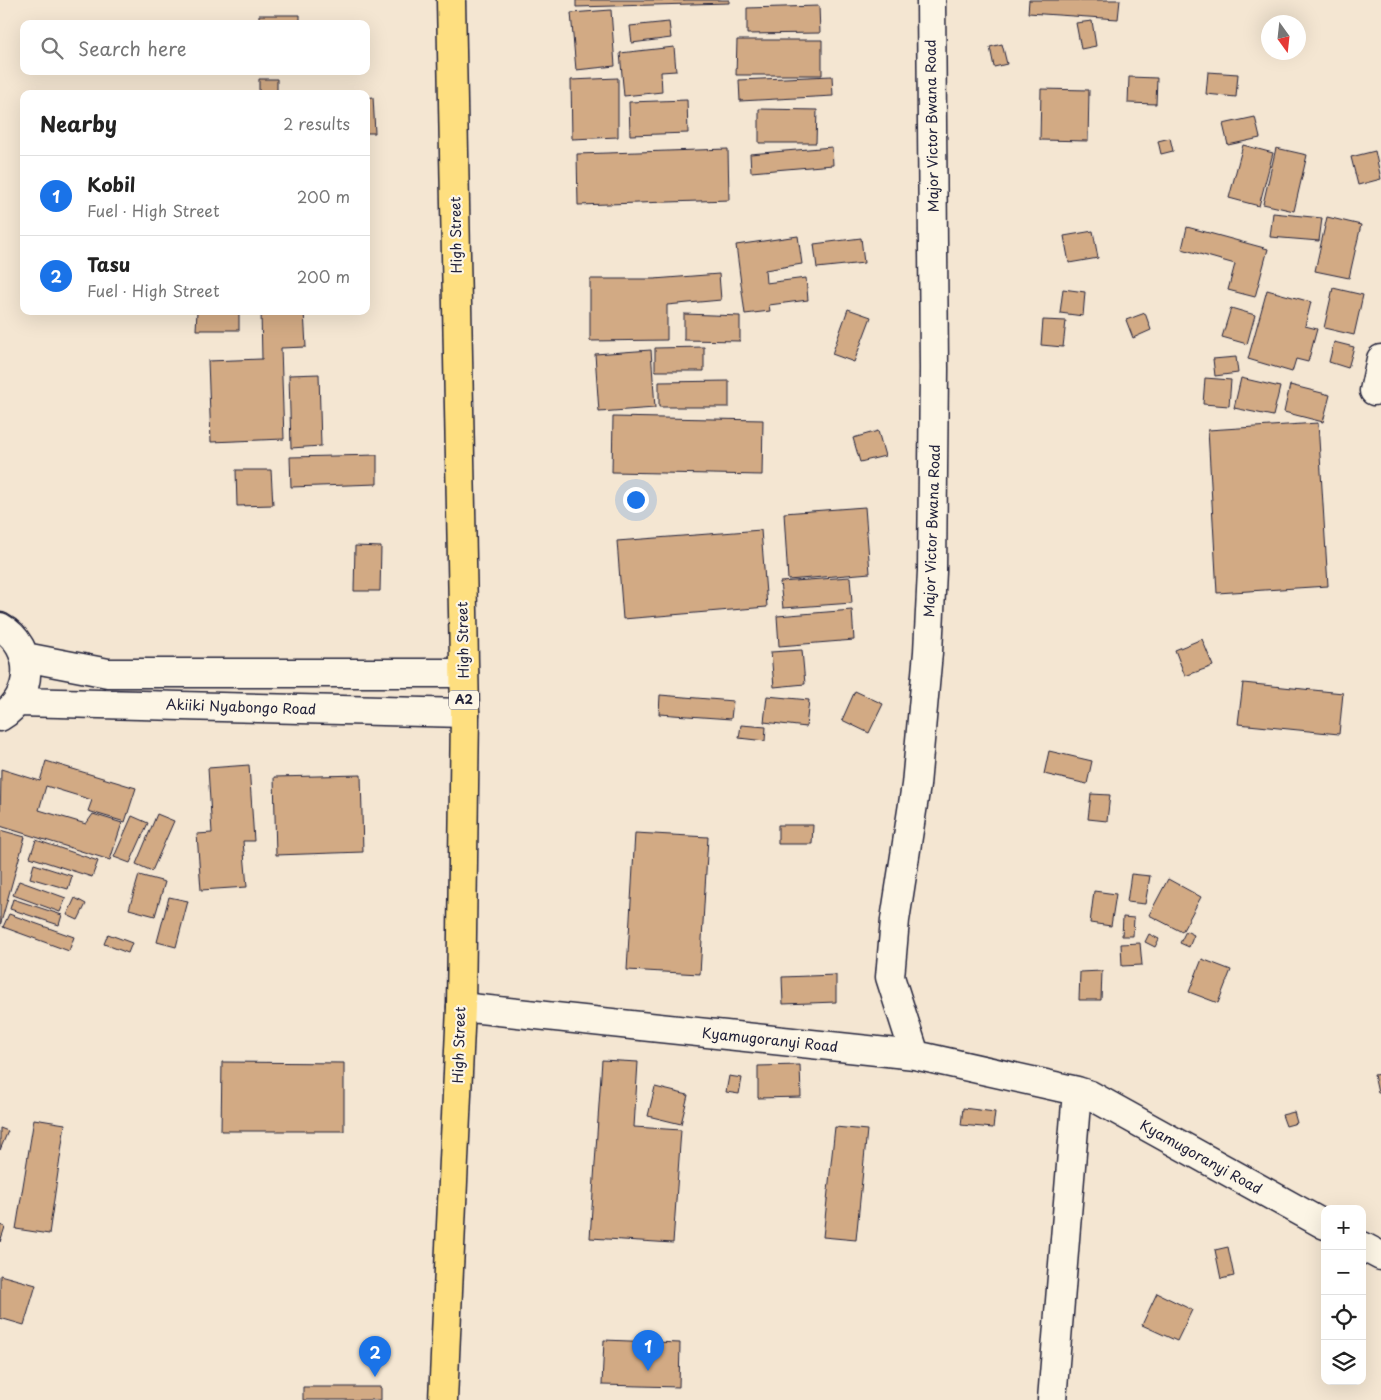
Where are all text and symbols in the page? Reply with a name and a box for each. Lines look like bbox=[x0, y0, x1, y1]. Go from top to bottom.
north arrow bbox=[1261, 15, 1306, 60]
search box bbox=[20, 20, 370, 75]
icon: search bbox=[38, 34, 66, 62]
text: Search here bbox=[78, 34, 187, 62]
street label: Major Victor Bwana Road bbox=[919, 39, 944, 213]
text: Nearby bbox=[40, 107, 117, 139]
text: 2 results bbox=[283, 111, 350, 135]
text: Kobil bbox=[87, 170, 135, 198]
text: 1 bbox=[52, 184, 60, 208]
text: 200 m bbox=[297, 184, 350, 208]
street label: High Street bbox=[444, 196, 467, 273]
text: Fuel · High Street bbox=[87, 198, 220, 222]
text: Tasu bbox=[87, 250, 130, 278]
text: 2 bbox=[50, 264, 62, 288]
text: 200 m bbox=[297, 264, 350, 288]
text: Fuel · High Street bbox=[87, 278, 220, 302]
street label: Major Victor Bwana Road bbox=[918, 444, 945, 618]
your location bbox=[623, 487, 649, 513]
street label: High Street bbox=[451, 601, 474, 678]
road number: A2 bbox=[449, 690, 479, 710]
street label: Akiiki Nyabongo Road bbox=[165, 693, 317, 720]
street label: High Street bbox=[447, 1006, 470, 1084]
street label: Kyamugoranyi Road bbox=[701, 1022, 839, 1057]
street label: Kyamugoranyi Road bbox=[1136, 1114, 1266, 1199]
map controls bbox=[1321, 1205, 1366, 1385]
button: + bbox=[1321, 1205, 1366, 1250]
button: − bbox=[1321, 1250, 1366, 1295]
button: locate bbox=[1321, 1295, 1366, 1340]
pin: 1 bbox=[632, 1330, 664, 1371]
pin: 2 bbox=[359, 1336, 391, 1377]
button: layers bbox=[1321, 1340, 1366, 1385]

